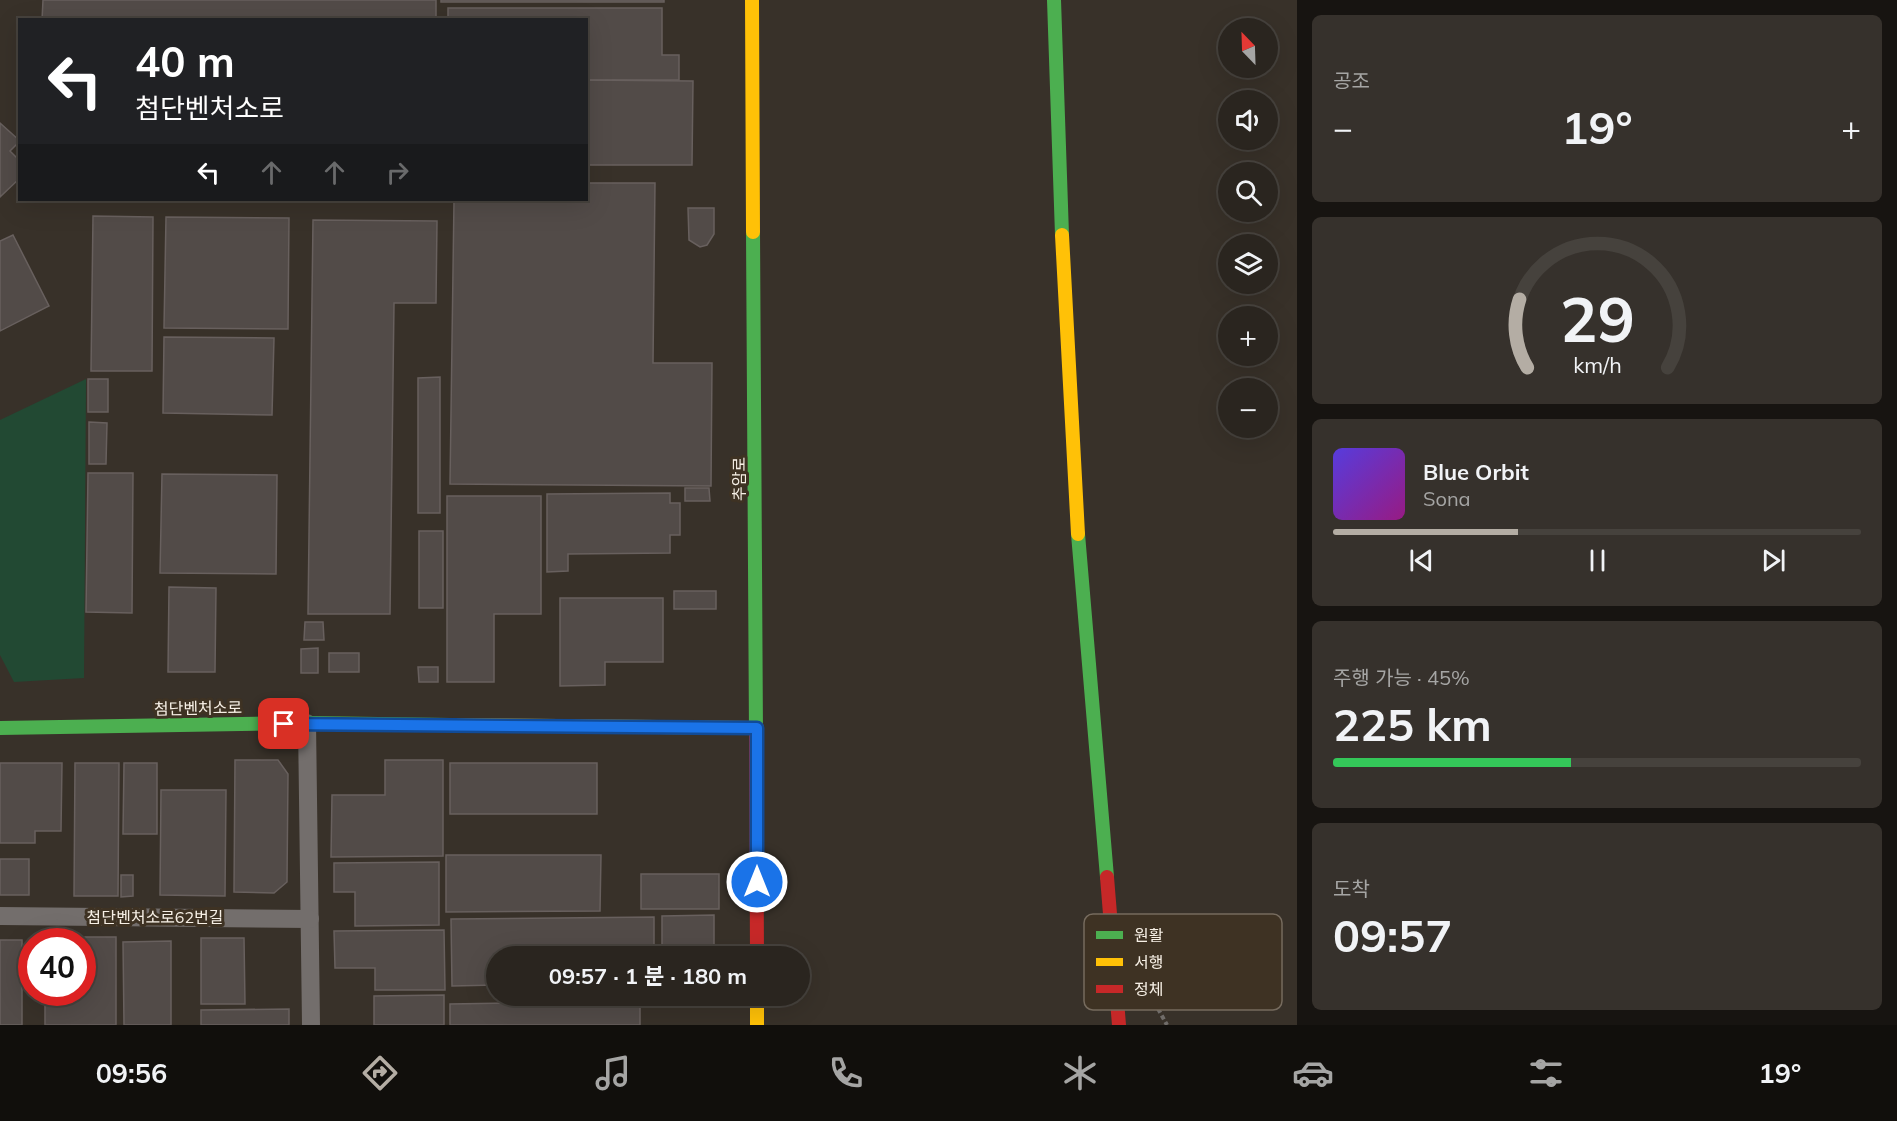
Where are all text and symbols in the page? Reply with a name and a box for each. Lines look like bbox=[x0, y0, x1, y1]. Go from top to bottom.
north arrow bbox=[1218, 18, 1278, 78]
map controls bbox=[1218, 18, 1278, 438]
text: 40 m bbox=[135, 35, 235, 88]
icon: left bbox=[36, 42, 114, 120]
text: 공조 bbox=[1333, 68, 1370, 93]
button: sound bbox=[1218, 90, 1278, 150]
text: 첨단벤처소로 bbox=[135, 91, 284, 125]
text: 19° bbox=[1561, 99, 1633, 155]
text: − bbox=[1333, 107, 1353, 148]
text: + bbox=[1841, 107, 1861, 148]
icon: left bbox=[192, 156, 225, 189]
icon: ahead bbox=[255, 156, 288, 189]
icon: ahead bbox=[318, 156, 351, 189]
icon: right bbox=[381, 156, 414, 189]
button: search bbox=[1218, 162, 1278, 222]
button: layers bbox=[1218, 234, 1278, 294]
text: 29 bbox=[1560, 279, 1634, 358]
button: + bbox=[1218, 306, 1278, 366]
text: km/h bbox=[1573, 351, 1621, 378]
button: − bbox=[1218, 378, 1278, 438]
street label: 추암로 bbox=[729, 457, 749, 501]
text: Blue Orbit bbox=[1423, 458, 1529, 486]
text: Sona bbox=[1423, 486, 1471, 511]
icon: previous bbox=[1405, 544, 1438, 577]
icon: pause bbox=[1581, 544, 1614, 577]
icon: next bbox=[1757, 544, 1790, 577]
text: 주행 가능 · 45% bbox=[1333, 665, 1470, 690]
text: 225 km bbox=[1333, 696, 1492, 752]
street label: 첨단벤처소로 bbox=[154, 697, 243, 719]
pin bbox=[258, 698, 309, 749]
icon: arrive bbox=[267, 707, 300, 740]
position arrow bbox=[725, 850, 789, 914]
text: 도착 bbox=[1333, 876, 1370, 901]
street label: 첨단벤처소로62번길 bbox=[87, 907, 223, 927]
text: 09:57 bbox=[1333, 907, 1452, 963]
legend bbox=[1084, 914, 1282, 1010]
text: 원활 bbox=[1134, 925, 1164, 945]
speed limit sign: 40 bbox=[18, 928, 96, 1006]
text: 서행 bbox=[1134, 952, 1163, 972]
text: 09:57 · 1 분 · 180 m bbox=[549, 962, 747, 990]
text: 정체 bbox=[1134, 979, 1163, 999]
icon: directions bbox=[359, 1052, 401, 1094]
icon: music bbox=[592, 1052, 634, 1094]
icon: phone bbox=[825, 1052, 867, 1094]
icon: climate bbox=[1059, 1052, 1101, 1094]
icon: car bbox=[1292, 1052, 1334, 1094]
icon: filters bbox=[1525, 1052, 1567, 1094]
text: 09:56 bbox=[96, 1056, 167, 1090]
text: 19° bbox=[1759, 1056, 1801, 1090]

